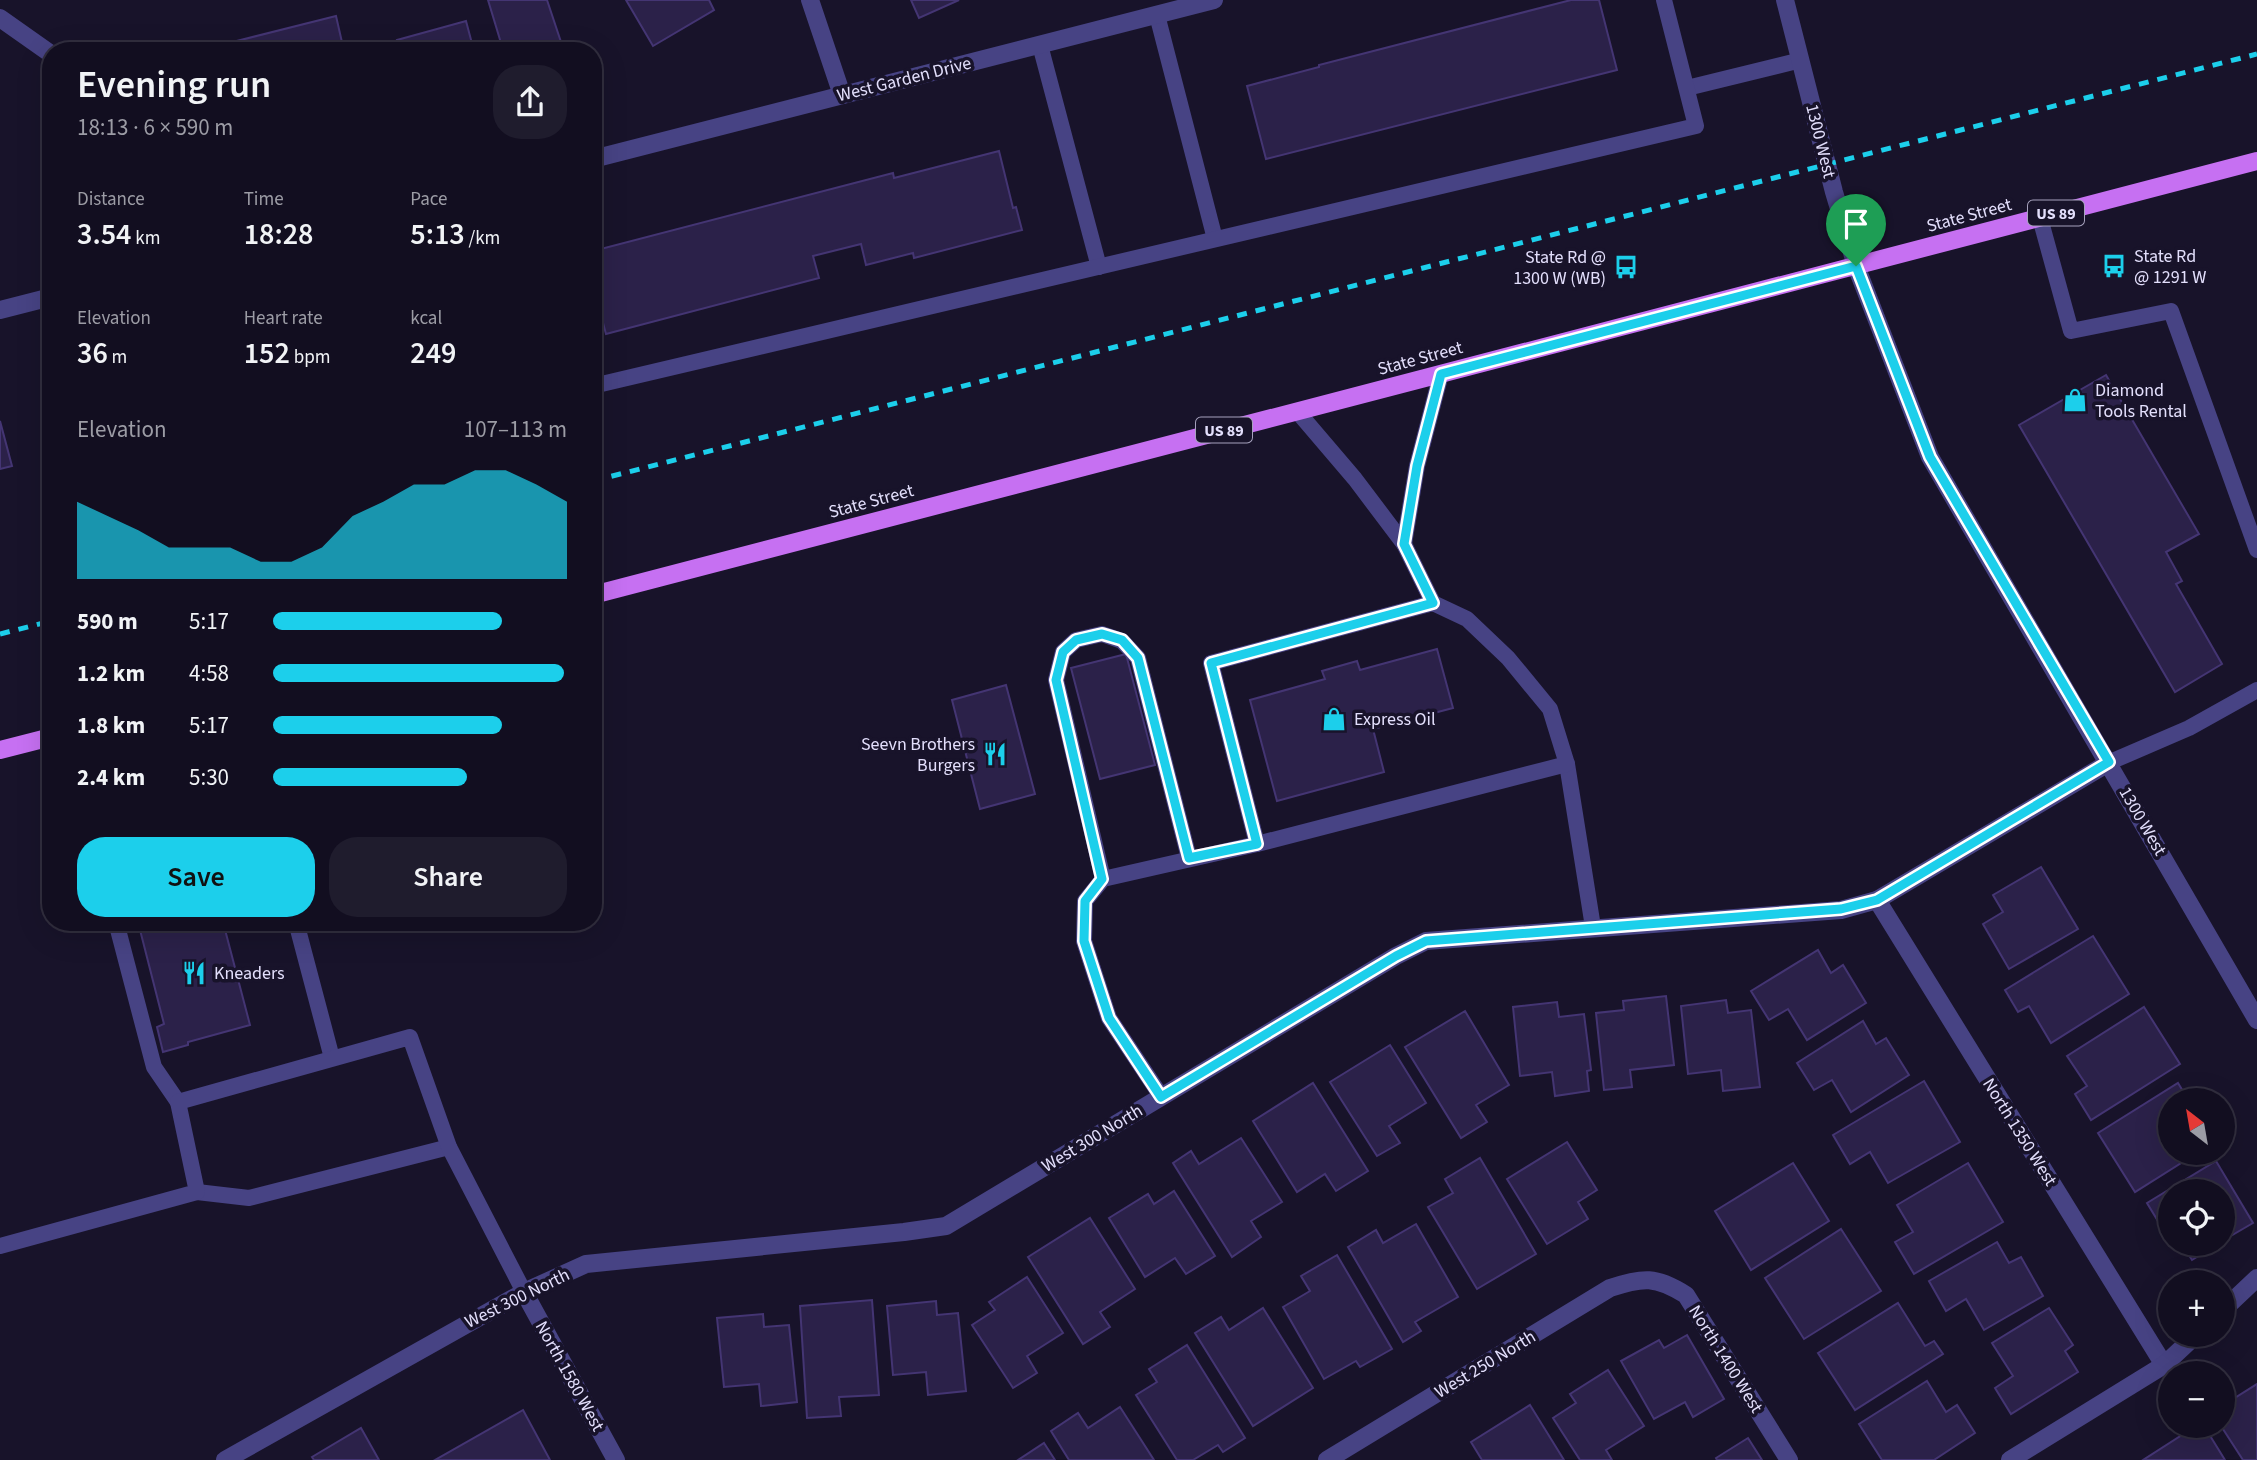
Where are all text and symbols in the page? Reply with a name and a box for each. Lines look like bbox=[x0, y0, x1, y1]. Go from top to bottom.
street label: West Garden Drive bbox=[834, 51, 974, 108]
text: Evening run bbox=[77, 58, 271, 112]
button: share bbox=[493, 65, 567, 139]
street label: 1300 West bbox=[1799, 101, 1842, 181]
text: 18:13 · 6 × 590 m bbox=[77, 111, 233, 144]
text: Distance bbox=[77, 186, 145, 213]
text: Time bbox=[244, 186, 284, 213]
text: Pace bbox=[410, 186, 448, 213]
street label: State Street bbox=[1924, 192, 2014, 239]
pin bbox=[1826, 194, 1886, 266]
road number: US 89 bbox=[2028, 200, 2084, 226]
icon: arrive bbox=[1837, 205, 1875, 243]
text: 3.54 bbox=[77, 213, 131, 256]
text: 18:28 bbox=[244, 213, 313, 256]
text: 5:13 bbox=[410, 213, 465, 256]
text: km bbox=[131, 225, 160, 252]
text: /km bbox=[465, 225, 500, 252]
place label: State Rd @ 1291 W bbox=[2134, 244, 2206, 290]
place label: State Rd @ 1300 W (WB) bbox=[1513, 245, 1606, 291]
bus stop icon: State Rd @ 1291 W bbox=[2100, 252, 2128, 280]
bus stop icon: State Rd @ 1300 W (WB) bbox=[1612, 253, 1640, 281]
text: Elevation bbox=[77, 305, 151, 332]
text: Heart rate bbox=[244, 305, 323, 332]
text: kcal bbox=[410, 305, 442, 332]
text: 36 bbox=[77, 332, 108, 375]
text: 152 bbox=[244, 332, 290, 375]
text: 249 bbox=[410, 332, 457, 375]
street label: State Street bbox=[1375, 335, 1465, 382]
text: m bbox=[108, 344, 127, 371]
text: bpm bbox=[290, 344, 330, 371]
place label: Diamond Tools Rental bbox=[2095, 378, 2187, 424]
shop icon: Diamond Tools Rental bbox=[2061, 386, 2089, 414]
text: Elevation bbox=[77, 413, 167, 446]
text: 107–113 m bbox=[464, 413, 567, 446]
road number: US 89 bbox=[1196, 418, 1252, 442]
street label: State Street bbox=[826, 478, 916, 525]
text: 590 m bbox=[77, 605, 138, 638]
text: 5:17 bbox=[189, 605, 229, 638]
text: 1.2 km bbox=[77, 657, 145, 690]
text: 4:58 bbox=[189, 657, 229, 690]
shop icon: Express Oil bbox=[1320, 705, 1348, 733]
place label: Express Oil bbox=[1354, 707, 1436, 732]
text: 1.8 km bbox=[77, 709, 145, 742]
text: 5:17 bbox=[189, 709, 229, 742]
place label: Seevn Brothers Burgers bbox=[861, 732, 975, 778]
restaurant icon: Seevn Brothers Burgers bbox=[981, 740, 1009, 768]
text: 2.4 km bbox=[77, 761, 145, 794]
text: 5:30 bbox=[189, 761, 229, 794]
street label: 1300 West bbox=[2113, 782, 2172, 860]
button: Save bbox=[77, 837, 315, 917]
button: Share bbox=[329, 837, 567, 917]
restaurant icon: Kneaders bbox=[180, 959, 208, 987]
place label: Kneaders bbox=[214, 961, 285, 986]
street label: North 1350 West bbox=[1976, 1074, 2063, 1191]
north arrow bbox=[2158, 1088, 2235, 1166]
map controls bbox=[2158, 1088, 2235, 1438]
street label: West 300 North bbox=[1037, 1098, 1148, 1178]
button: locate bbox=[2158, 1179, 2235, 1256]
street label: West 300 North bbox=[461, 1262, 574, 1335]
button: + bbox=[2158, 1270, 2235, 1347]
street label: North 1400 West bbox=[1682, 1301, 1769, 1418]
street label: North 1580 West bbox=[529, 1316, 610, 1436]
street label: West 250 North bbox=[1430, 1324, 1541, 1404]
button: − bbox=[2158, 1361, 2235, 1438]

